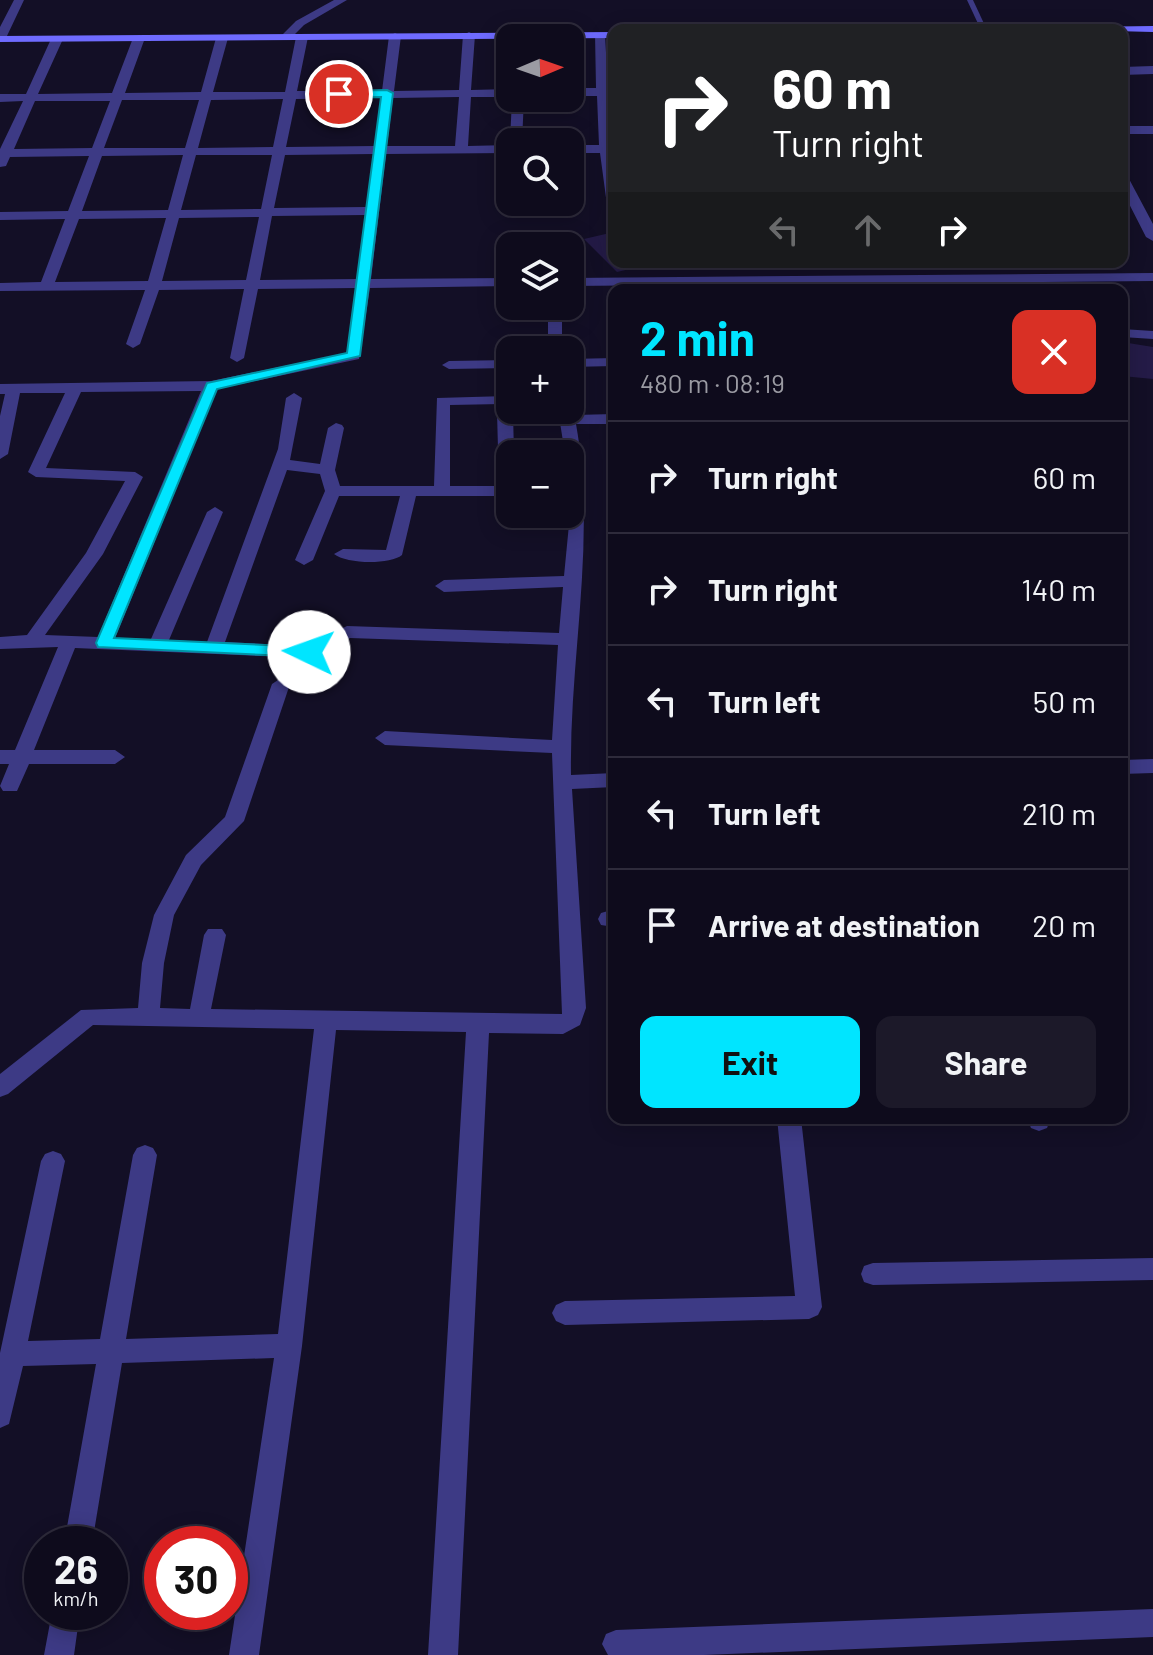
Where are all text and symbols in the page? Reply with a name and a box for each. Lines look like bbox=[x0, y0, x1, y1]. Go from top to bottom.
north arrow bbox=[496, 24, 584, 112]
map controls bbox=[496, 24, 584, 528]
text: 60 m bbox=[772, 53, 892, 120]
icon: right bbox=[640, 56, 744, 160]
pin bbox=[305, 60, 373, 128]
icon: arrive bbox=[317, 72, 361, 116]
text: Turn right bbox=[772, 121, 924, 164]
button: search bbox=[496, 128, 584, 216]
icon: left bbox=[762, 208, 806, 252]
icon: ahead bbox=[846, 208, 890, 252]
icon: right bbox=[930, 208, 974, 252]
button: layers bbox=[496, 232, 584, 320]
text: 2 min bbox=[640, 308, 755, 366]
button: close bbox=[1012, 310, 1096, 394]
button: + bbox=[496, 336, 584, 424]
text: 480 m · 08:19 bbox=[640, 367, 785, 398]
button: − bbox=[496, 440, 584, 528]
icon: right bbox=[640, 455, 684, 499]
text: Turn right bbox=[708, 459, 838, 495]
text: 60 m bbox=[1033, 459, 1096, 495]
icon: right bbox=[640, 567, 684, 611]
text: Turn right bbox=[708, 571, 838, 607]
text: 140 m bbox=[1021, 571, 1096, 607]
position arrow bbox=[267, 610, 351, 694]
icon: left bbox=[640, 679, 684, 723]
text: Turn left bbox=[708, 683, 821, 719]
text: 50 m bbox=[1033, 683, 1096, 719]
icon: left bbox=[640, 791, 684, 835]
text: Turn left bbox=[708, 795, 821, 831]
text: 210 m bbox=[1022, 795, 1096, 831]
icon: arrive bbox=[640, 903, 684, 947]
text: Arrive at destination bbox=[708, 907, 980, 943]
text: 20 m bbox=[1032, 907, 1096, 943]
button: Exit bbox=[640, 1016, 860, 1108]
button: Share bbox=[876, 1016, 1096, 1108]
speed limit sign: 30 bbox=[144, 1526, 248, 1630]
text: 26 bbox=[54, 1544, 98, 1592]
text: km/h bbox=[53, 1586, 99, 1610]

